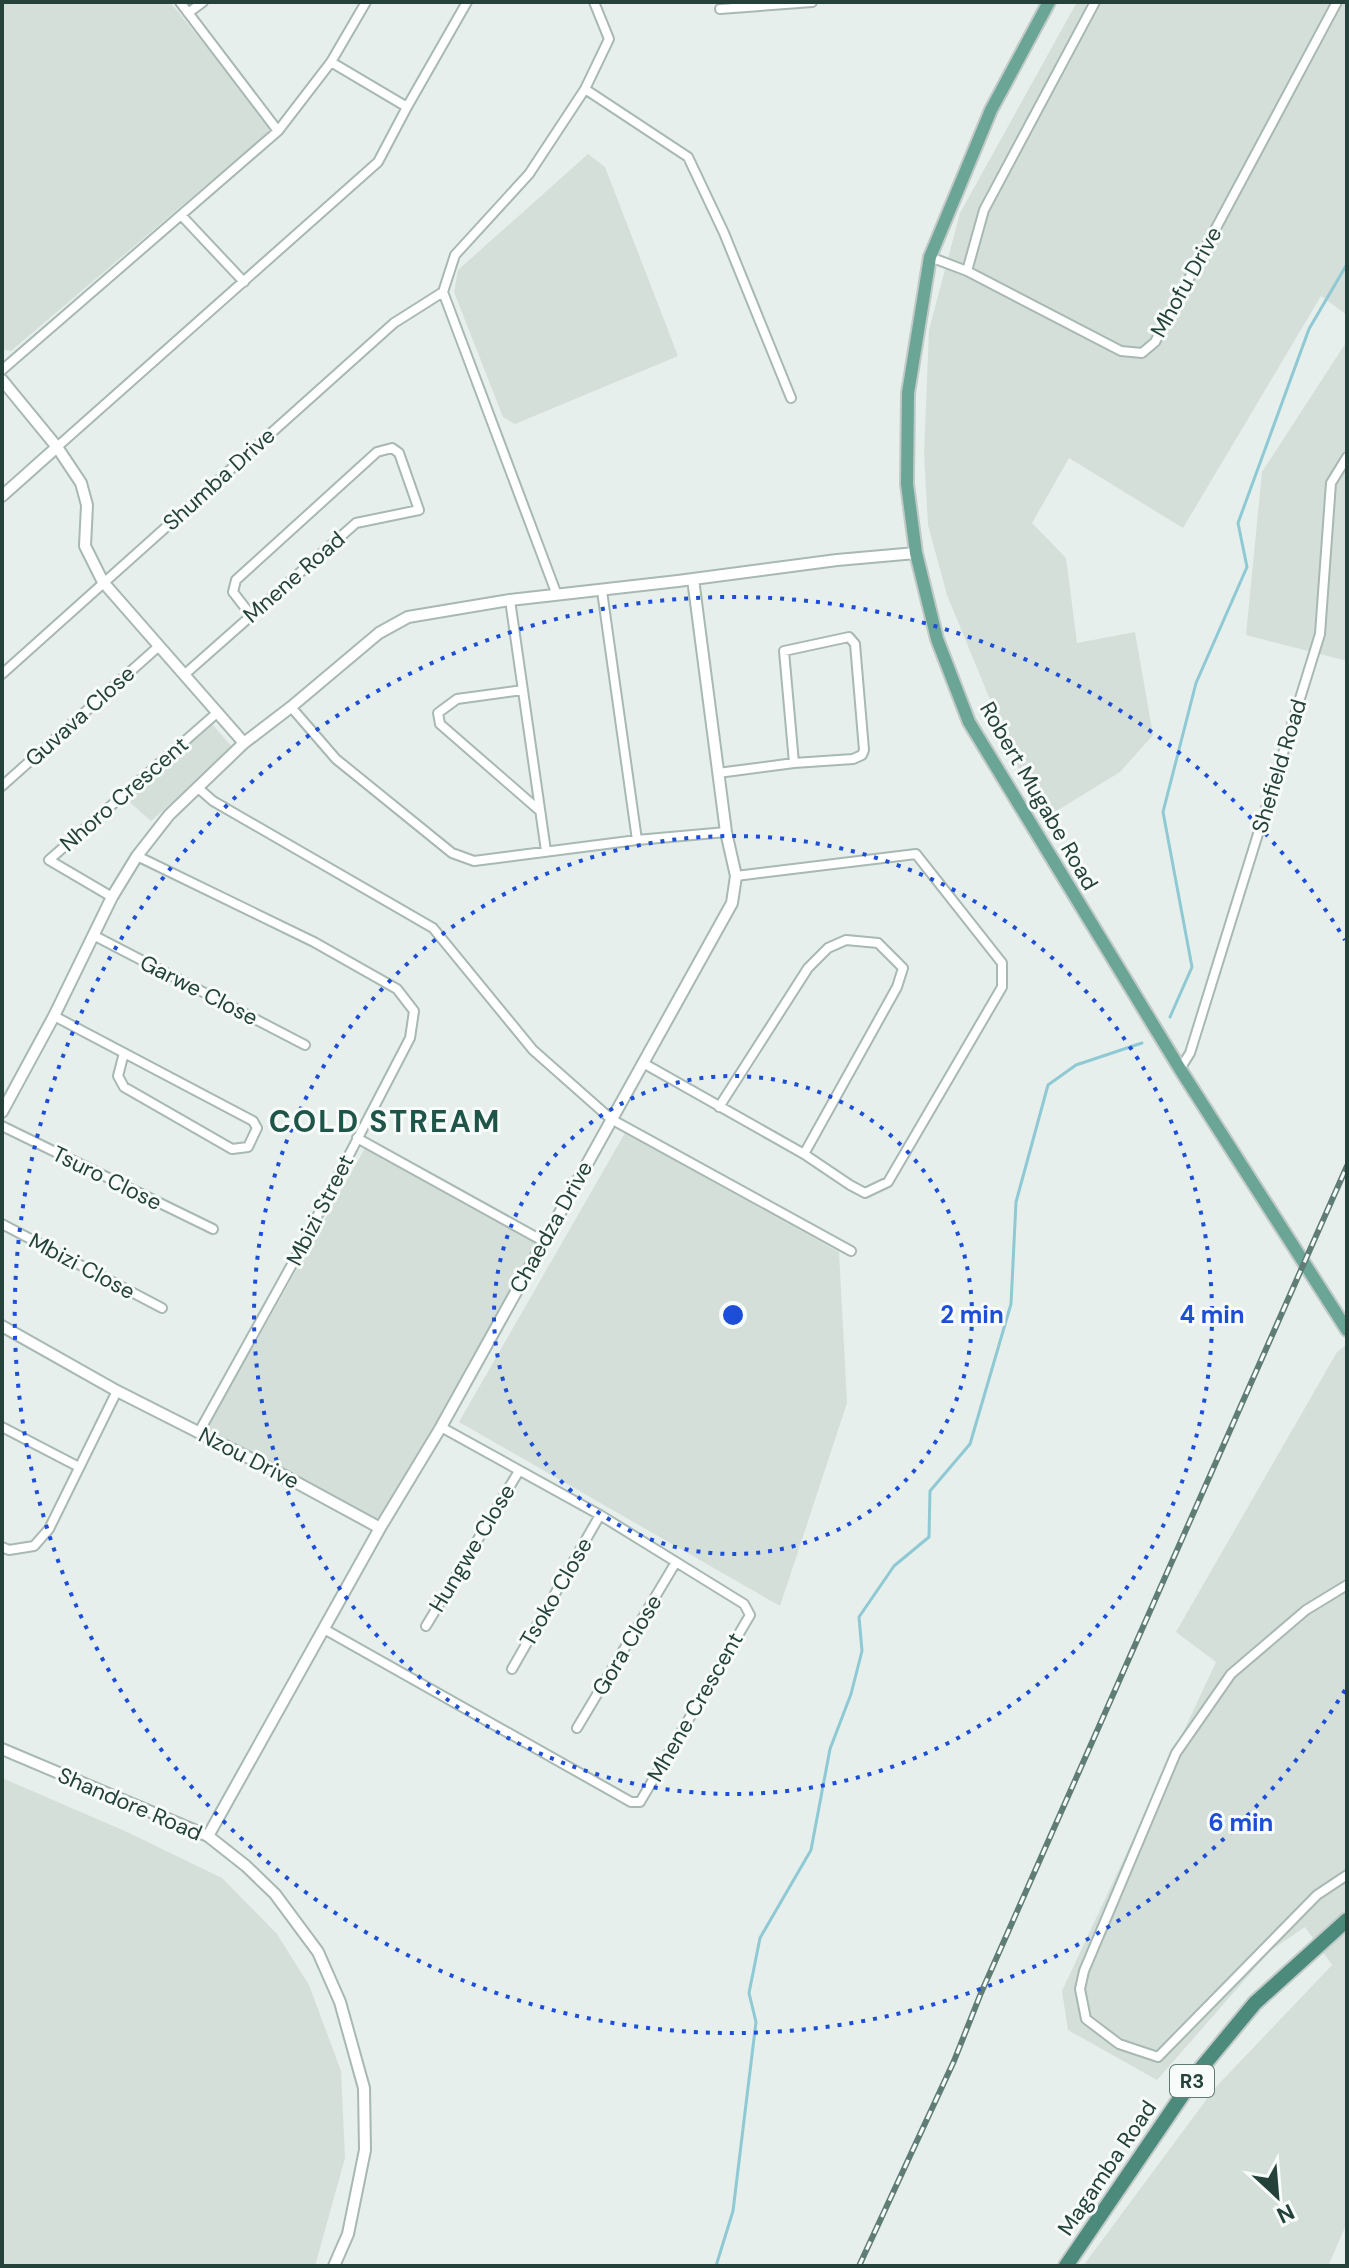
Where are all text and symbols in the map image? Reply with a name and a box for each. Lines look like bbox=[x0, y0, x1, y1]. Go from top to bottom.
street label: Mhofu Drive bbox=[1144, 222, 1228, 342]
street label: Shumba Drive bbox=[157, 421, 281, 537]
street label: Mnene Road bbox=[237, 525, 351, 629]
street label: Guvava Close bbox=[19, 659, 141, 773]
street label: Shefield Road bbox=[1245, 696, 1313, 836]
street label: Robert Mugabe Road bbox=[973, 697, 1105, 895]
street label: Nhoro Crescent bbox=[54, 730, 194, 858]
street label: Garwe Close bbox=[135, 948, 263, 1032]
district label: COLD STREAM bbox=[269, 1102, 501, 1141]
street label: Tsuro Close bbox=[47, 1139, 167, 1217]
street label: Mbizi Street bbox=[280, 1149, 360, 1271]
street label: Chaedza Drive bbox=[503, 1156, 599, 1298]
street label: Mbizi Close bbox=[24, 1226, 140, 1306]
text: 2 min bbox=[940, 1299, 1004, 1330]
text: 4 min bbox=[1179, 1299, 1245, 1330]
centre of rings bbox=[719, 1301, 747, 1329]
street label: Nzou Drive bbox=[194, 1420, 304, 1496]
street label: Hungwe Close bbox=[422, 1479, 522, 1617]
street label: Tsoko Close bbox=[513, 1532, 599, 1652]
street label: Gora Close bbox=[585, 1589, 669, 1701]
street label: Mhene Crescent bbox=[640, 1627, 750, 1787]
street label: Shandore Road bbox=[53, 1761, 207, 1847]
text: 6 min bbox=[1209, 1807, 1273, 1838]
road number: R3 bbox=[1170, 2065, 1214, 2097]
street label: Magamba Road bbox=[1051, 2095, 1163, 2241]
north arrow bbox=[1237, 2156, 1317, 2236]
text: N bbox=[1272, 2197, 1299, 2230]

